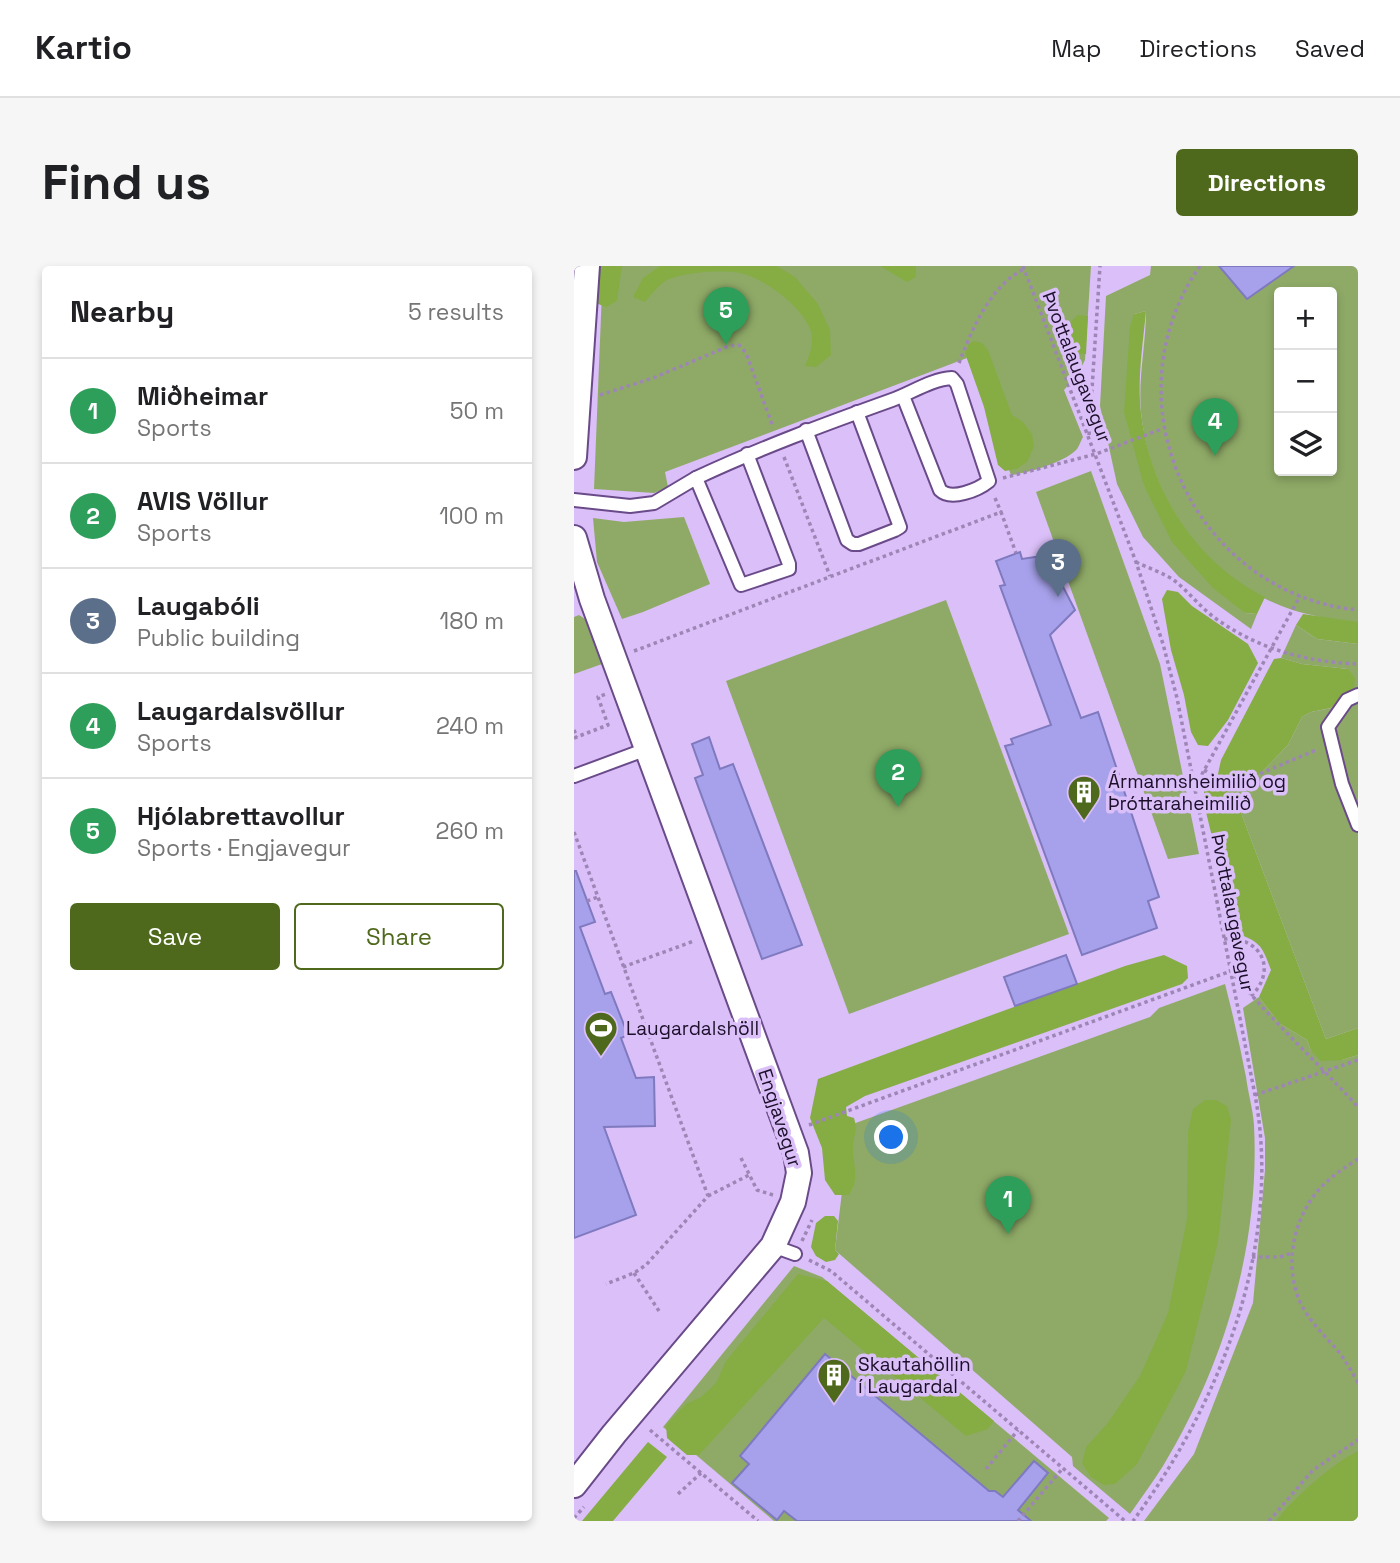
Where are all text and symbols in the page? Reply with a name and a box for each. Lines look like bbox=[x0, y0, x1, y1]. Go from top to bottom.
text: Kartio bbox=[35, 27, 132, 69]
text: Map bbox=[1051, 33, 1101, 64]
text: Directions bbox=[1139, 33, 1257, 64]
text: Saved bbox=[1295, 33, 1365, 64]
button: Directions bbox=[1176, 149, 1358, 216]
text: Find us bbox=[42, 151, 211, 213]
pin: 5 bbox=[703, 287, 749, 345]
map controls bbox=[1274, 287, 1337, 476]
button: + bbox=[1274, 287, 1337, 350]
street label: Þvottalaugavegur bbox=[1037, 288, 1117, 446]
text: Nearby bbox=[70, 292, 174, 331]
text: 5 results bbox=[408, 297, 504, 327]
button: − bbox=[1274, 350, 1337, 413]
text: Miðheimar bbox=[137, 379, 268, 413]
text: 1 bbox=[88, 396, 98, 426]
text: 50 m bbox=[450, 396, 504, 426]
pin: 4 bbox=[1192, 398, 1238, 456]
text: Sports bbox=[137, 413, 212, 443]
button: layers bbox=[1274, 413, 1337, 476]
text: AVIS Völlur bbox=[137, 484, 269, 518]
text: 2 bbox=[86, 501, 100, 531]
text: 100 m bbox=[439, 501, 504, 531]
text: Sports bbox=[137, 518, 212, 548]
pin: 3 bbox=[1035, 539, 1081, 597]
text: Laugabóli bbox=[137, 589, 260, 623]
text: 3 bbox=[86, 606, 100, 636]
text: 180 m bbox=[440, 606, 504, 636]
text: Public building bbox=[137, 623, 300, 653]
text: Laugardalsvöllur bbox=[137, 694, 345, 728]
text: 4 bbox=[86, 711, 100, 741]
text: 240 m bbox=[436, 711, 504, 741]
text: Sports bbox=[137, 728, 212, 758]
pin: 2 bbox=[875, 749, 921, 807]
place label: Ármannsheimilið og Þróttaraheimilið bbox=[1108, 769, 1286, 816]
building icon: Ármannsheimilið og Þróttaraheimilið bbox=[1065, 773, 1103, 822]
text: Hjólabrettavollur bbox=[137, 799, 345, 833]
text: 5 bbox=[86, 816, 100, 846]
text: 260 m bbox=[436, 816, 504, 846]
street label: Þvottalaugavegur bbox=[1205, 832, 1261, 994]
text: Sports · Engjavegur bbox=[137, 833, 351, 863]
button: Save bbox=[70, 903, 280, 970]
button: Share bbox=[294, 903, 504, 970]
sports icon: Laugardalshöll bbox=[582, 1009, 620, 1058]
place label: Laugardalshöll bbox=[626, 1016, 759, 1041]
street label: Engjavegur bbox=[752, 1066, 808, 1170]
your location bbox=[874, 1120, 908, 1154]
pin: 1 bbox=[985, 1176, 1031, 1234]
place label: Skautahöllin í Laugardal bbox=[858, 1352, 971, 1399]
building icon: Skautahöllin í Laugardal bbox=[815, 1356, 853, 1405]

